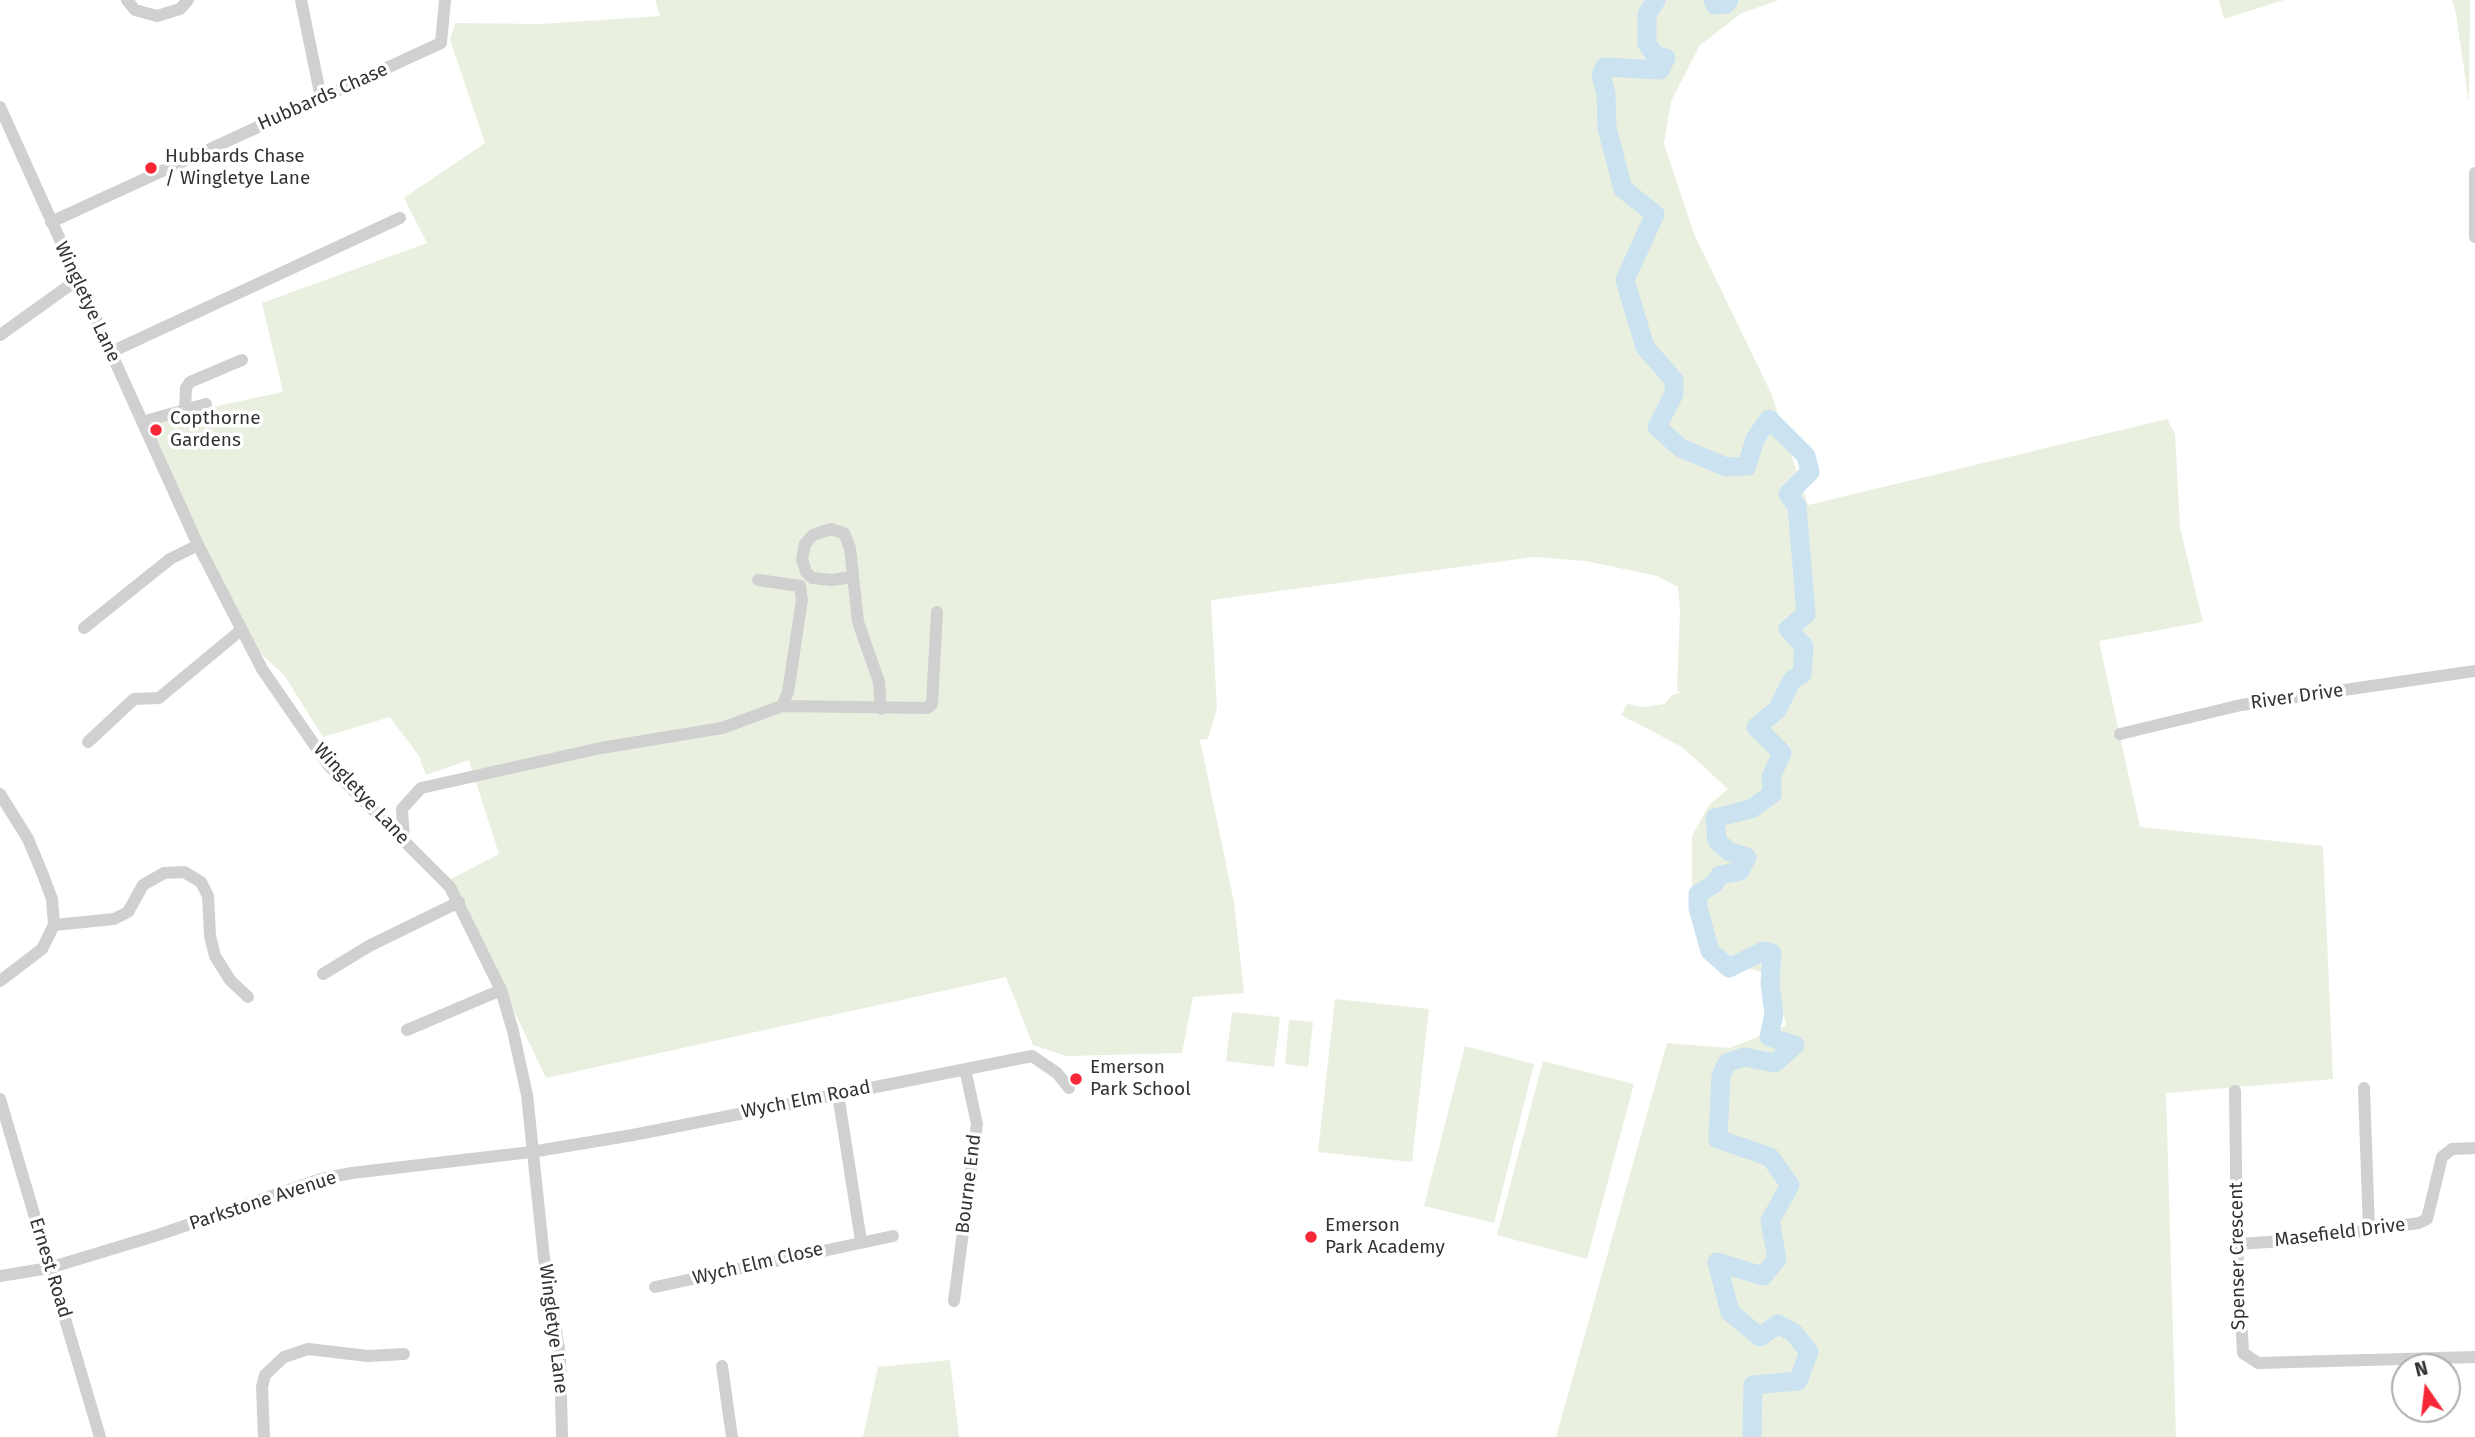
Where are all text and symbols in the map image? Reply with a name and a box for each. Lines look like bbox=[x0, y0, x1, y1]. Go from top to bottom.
street label: Hubbards Chase bbox=[255, 58, 391, 136]
place label: Hubbards Chase / Wingletye Lane bbox=[165, 146, 310, 190]
marker: Hubbards Chase / Wingletye Lane bbox=[143, 160, 159, 176]
street label: Wingletye Lane bbox=[49, 238, 125, 366]
place label: Copthorne Gardens bbox=[170, 408, 261, 452]
marker: Copthorne Gardens bbox=[148, 422, 164, 438]
street label: River Drive bbox=[2249, 679, 2345, 715]
street label: Wingletye Lane bbox=[308, 739, 414, 849]
place label: Emerson Park School bbox=[1090, 1057, 1191, 1101]
marker: Emerson Park School bbox=[1068, 1071, 1084, 1087]
street label: Wych Elm Road bbox=[740, 1076, 872, 1124]
street label: Bourne End bbox=[952, 1133, 986, 1235]
street label: Parkstone Avenue bbox=[187, 1166, 339, 1236]
street label: Spenser Crescent bbox=[2225, 1182, 2251, 1330]
street label: Masefield Drive bbox=[2273, 1214, 2407, 1252]
street label: Ernest Road bbox=[24, 1215, 76, 1321]
place label: Emerson Park Academy bbox=[1325, 1215, 1445, 1259]
marker: Emerson Park Academy bbox=[1303, 1229, 1319, 1245]
street label: Wych Elm Close bbox=[690, 1238, 826, 1290]
street label: Wingletye Lane bbox=[534, 1263, 572, 1395]
north arrow bbox=[2391, 1353, 2461, 1423]
text: N bbox=[2412, 1356, 2430, 1382]

